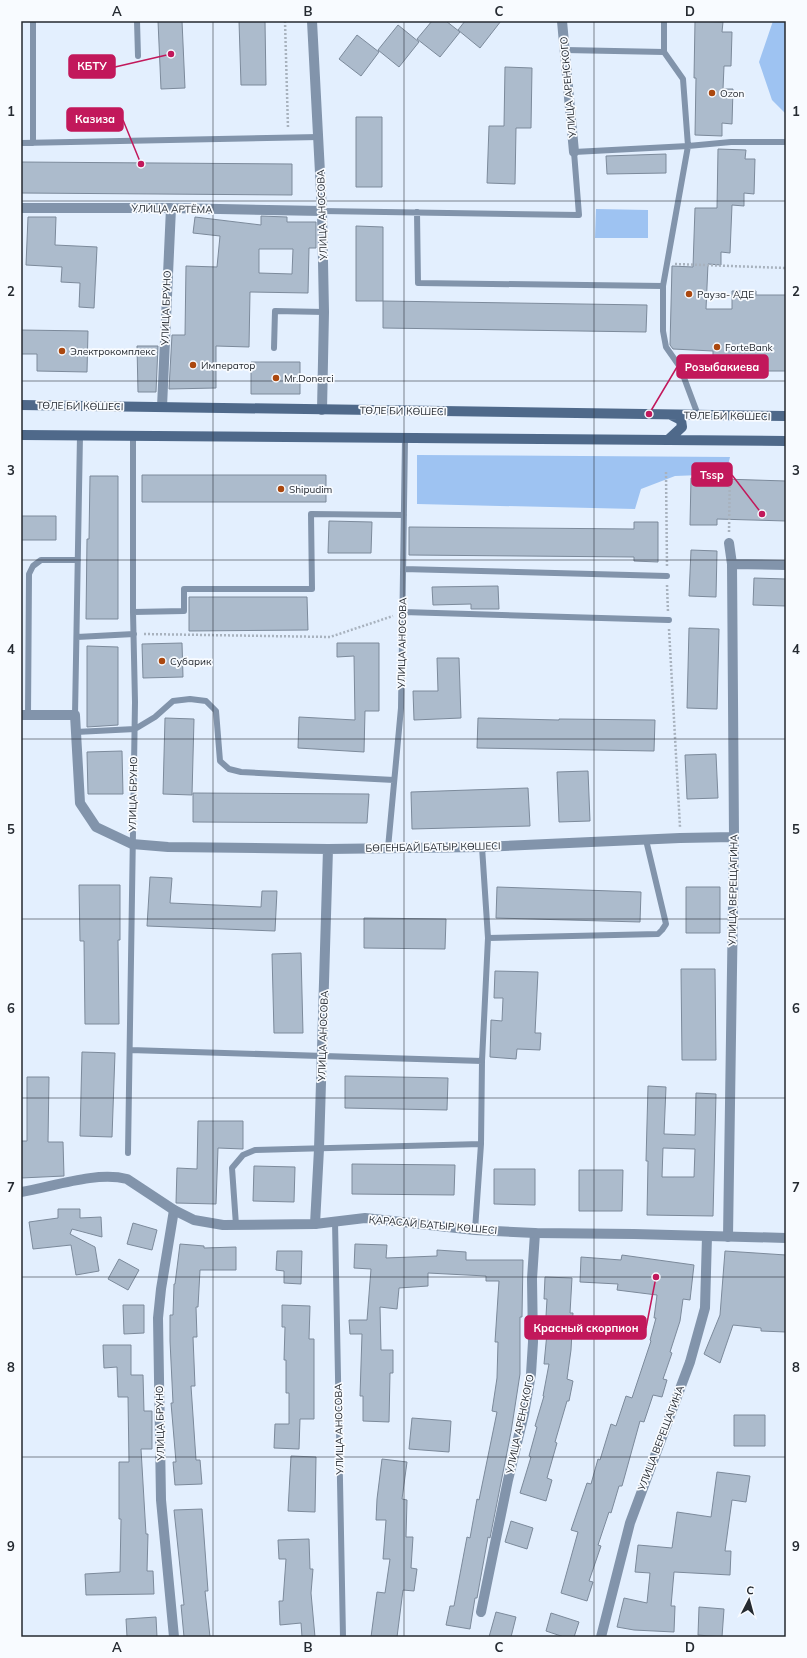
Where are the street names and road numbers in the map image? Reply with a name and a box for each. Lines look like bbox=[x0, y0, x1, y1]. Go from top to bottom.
street label: УЛИЦА АРЕНСКОГО bbox=[557, 36, 579, 139]
street label: УЛИЦА АНОСОВА bbox=[314, 169, 330, 262]
street label: УЛИЦА АРТЁМА bbox=[130, 202, 213, 216]
street label: УЛИЦА БРУНО bbox=[158, 270, 174, 347]
street label: ТӨЛЕ БИ КӨШЕСІ bbox=[37, 399, 123, 413]
street label: ТӨЛЕ БИ КӨШЕСІ bbox=[360, 404, 446, 418]
street label: ТӨЛЕ БИ КӨШЕСІ bbox=[684, 409, 770, 423]
street label: УЛИЦА АНОСОВА bbox=[395, 597, 409, 690]
street label: УЛИЦА БРУНО bbox=[126, 756, 140, 833]
street label: УЛИЦА ВЕРЕЩАГИНА bbox=[726, 834, 740, 947]
street label: БӨГЕНБАЙ БАТЫР КӨШЕСІ bbox=[365, 839, 501, 855]
street label: УЛИЦА АНОСОВА bbox=[315, 990, 331, 1083]
street label: ҚАРАСАЙ БАТЫР КӨШЕСІ bbox=[368, 1213, 498, 1237]
street label: УЛИЦА АРЕНСКОГО bbox=[503, 1373, 537, 1476]
street label: УЛИЦА АНОСОВА bbox=[332, 1383, 346, 1476]
street label: УЛИЦА ВЕРЕЩАГИНА bbox=[635, 1383, 687, 1493]
street label: УЛИЦА БРУНО bbox=[153, 1385, 167, 1462]

